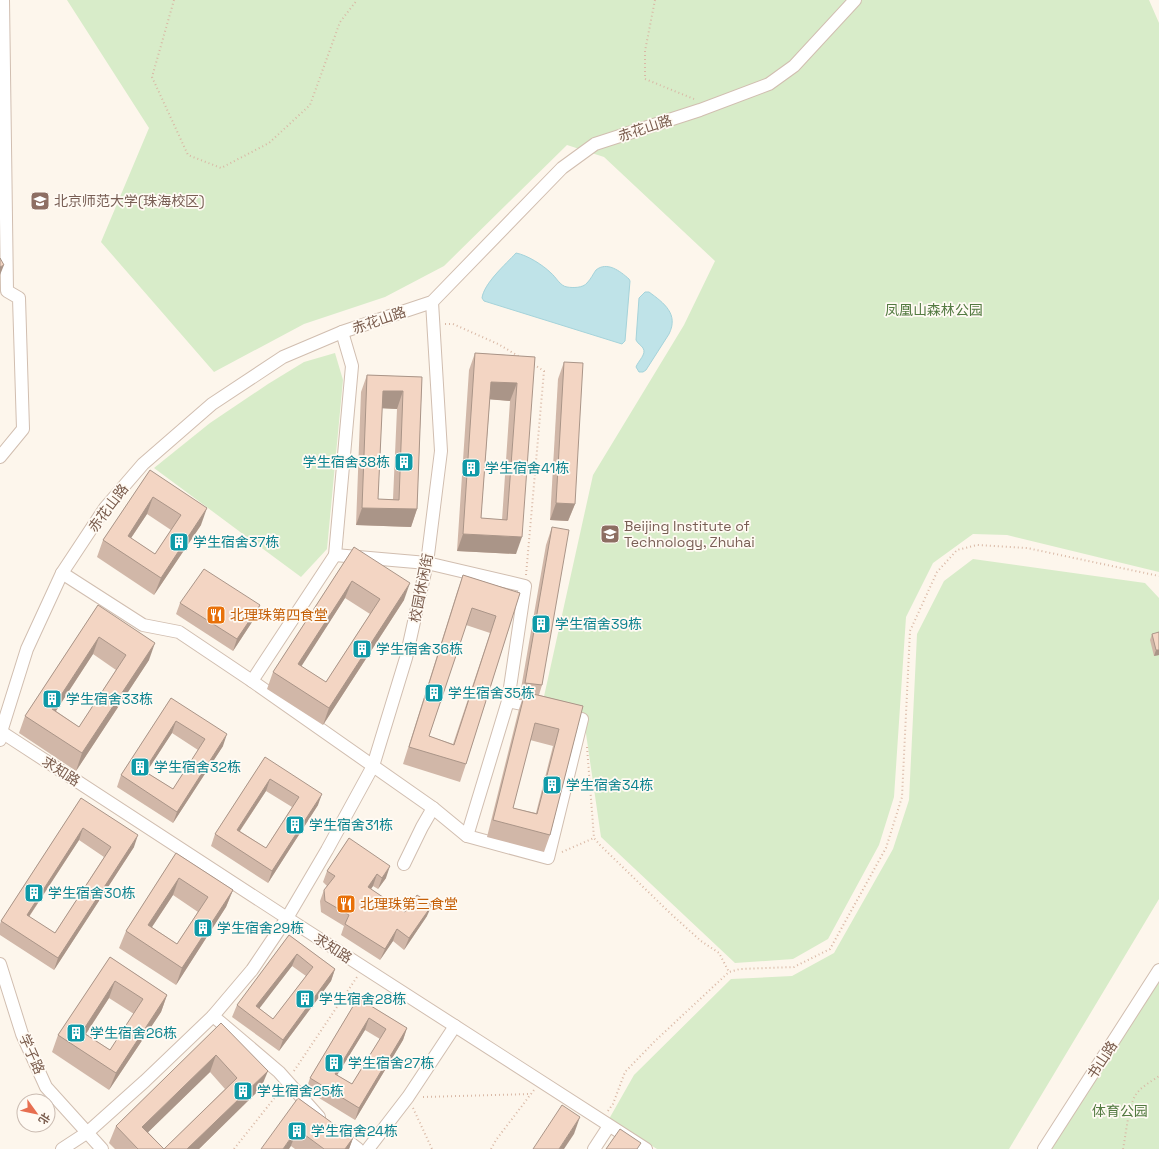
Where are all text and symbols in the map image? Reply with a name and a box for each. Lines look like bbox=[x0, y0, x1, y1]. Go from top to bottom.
street label: 赤花山路 bbox=[616, 111, 674, 145]
school or university icon: 北京师范大学(珠海校区) bbox=[29, 190, 51, 212]
place label: 北京师范大学(珠海校区) bbox=[54, 192, 205, 210]
park label: 凤凰山森林公园 bbox=[885, 301, 983, 319]
street label: 赤花山路 bbox=[350, 302, 408, 338]
building icon: 学生宿舍38栋 bbox=[393, 451, 415, 473]
place label: 学生宿舍38栋 bbox=[303, 453, 390, 471]
building icon: 学生宿舍41栋 bbox=[460, 457, 482, 479]
place label: 学生宿舍41栋 bbox=[485, 459, 569, 477]
street label: 赤花山路 bbox=[84, 480, 132, 536]
place label: Beijing Institute of Technology, Zhuhai bbox=[624, 517, 755, 551]
school or university icon: Beijing Institute of Technology, Zhuhai bbox=[599, 523, 621, 545]
building icon: 学生宿舍37栋 bbox=[168, 531, 190, 553]
place label: 学生宿舍37栋 bbox=[193, 533, 279, 551]
street label: 校园休闲街 bbox=[405, 552, 437, 624]
restaurant icon: 北理珠第四食堂 bbox=[205, 604, 227, 626]
place label: 北理珠第四食堂 bbox=[230, 606, 328, 624]
building icon: 学生宿舍39栋 bbox=[530, 613, 552, 635]
place label: 学生宿舍39栋 bbox=[555, 615, 642, 633]
building icon: 学生宿舍36栋 bbox=[351, 638, 373, 660]
place label: 学生宿舍36栋 bbox=[376, 640, 463, 658]
building icon: 学生宿舍35栋 bbox=[423, 682, 445, 704]
place label: 学生宿舍35栋 bbox=[448, 684, 535, 702]
building icon: 学生宿舍33栋 bbox=[41, 688, 63, 710]
place label: 学生宿舍33栋 bbox=[66, 690, 153, 708]
street label: 求知路 bbox=[38, 752, 84, 790]
building icon: 学生宿舍32栋 bbox=[129, 756, 151, 778]
place label: 学生宿舍32栋 bbox=[154, 758, 241, 776]
building icon: 学生宿舍34栋 bbox=[541, 774, 563, 796]
place label: 学生宿舍34栋 bbox=[566, 776, 653, 794]
building icon: 学生宿舍31栋 bbox=[284, 814, 306, 836]
place label: 学生宿舍31栋 bbox=[309, 816, 393, 834]
building icon: 学生宿舍30栋 bbox=[23, 882, 45, 904]
place label: 学生宿舍30栋 bbox=[48, 884, 135, 902]
restaurant icon: 北理珠第三食堂 bbox=[335, 893, 357, 915]
place label: 北理珠第三食堂 bbox=[360, 895, 458, 913]
building icon: 学生宿舍29栋 bbox=[192, 917, 214, 939]
place label: 学生宿舍29栋 bbox=[217, 919, 304, 937]
street label: 求知路 bbox=[310, 929, 356, 967]
building icon: 学生宿舍28栋 bbox=[294, 988, 316, 1010]
place label: 学生宿舍28栋 bbox=[319, 990, 406, 1008]
building icon: 学生宿舍26栋 bbox=[65, 1022, 87, 1044]
place label: 学生宿舍26栋 bbox=[90, 1024, 177, 1042]
street label: 学子路 bbox=[15, 1031, 49, 1077]
street label: 书山路 bbox=[1083, 1037, 1121, 1083]
building icon: 学生宿舍27栋 bbox=[323, 1052, 345, 1074]
place label: 学生宿舍27栋 bbox=[348, 1054, 434, 1072]
building icon: 学生宿舍25栋 bbox=[232, 1080, 254, 1102]
place label: 学生宿舍25栋 bbox=[257, 1082, 344, 1100]
north arrow bbox=[16, 1093, 56, 1133]
park label: 体育公园 bbox=[1092, 1102, 1148, 1120]
text: 北 bbox=[36, 1110, 53, 1127]
building icon: 学生宿舍24栋 bbox=[286, 1120, 308, 1142]
place label: 学生宿舍24栋 bbox=[311, 1122, 398, 1140]

